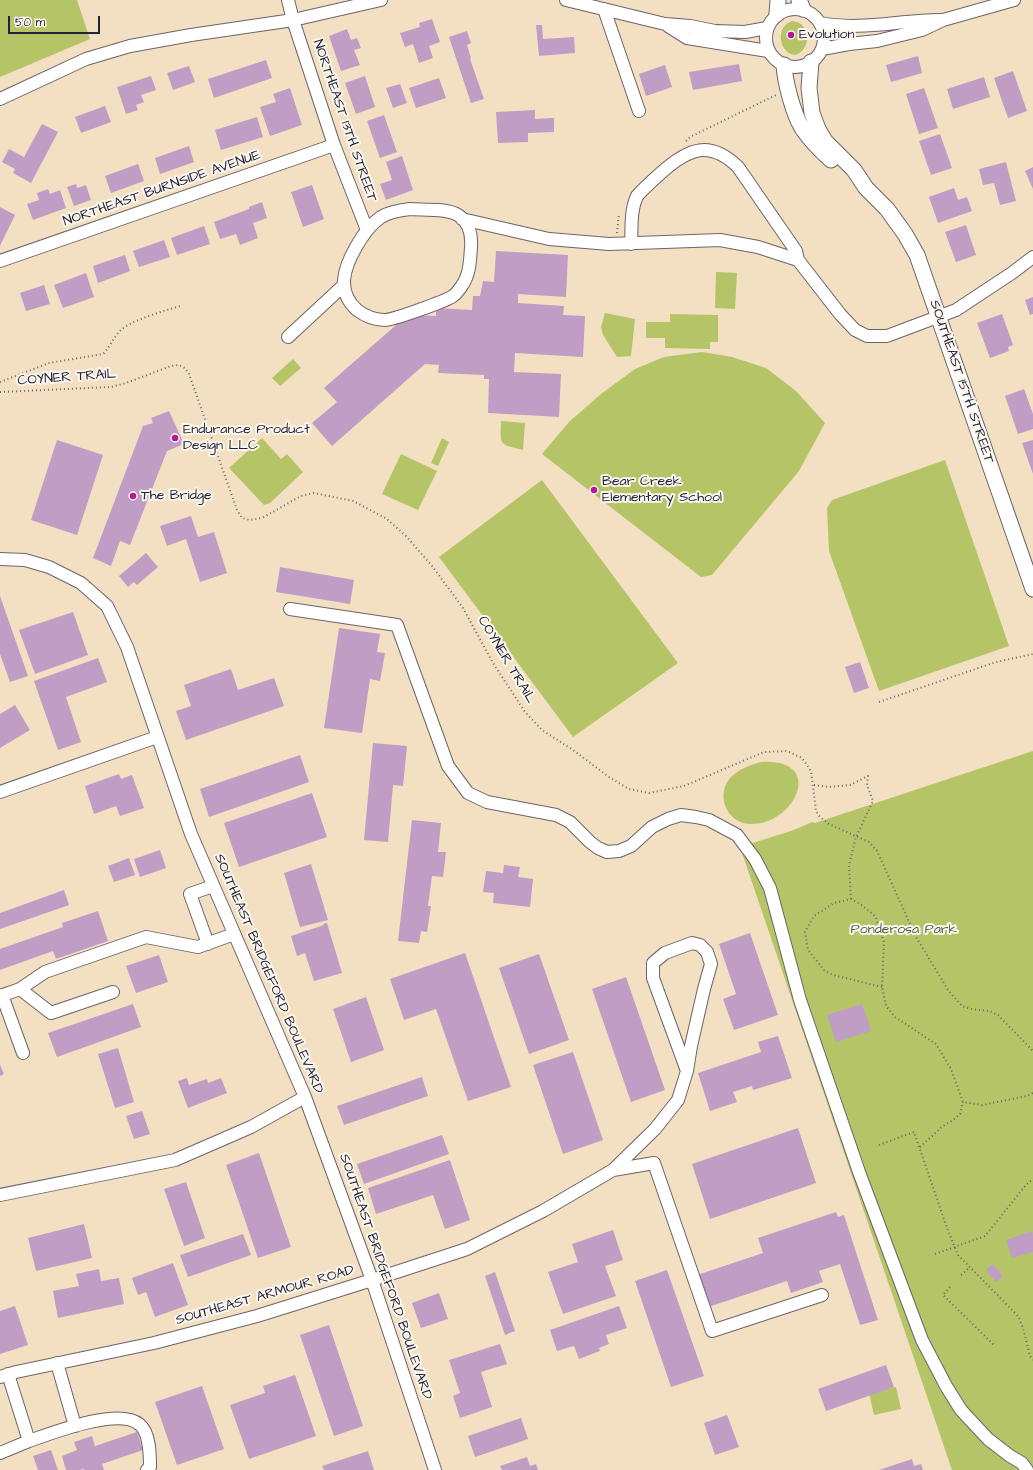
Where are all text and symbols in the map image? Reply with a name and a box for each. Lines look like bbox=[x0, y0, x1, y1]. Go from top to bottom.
scale bar bbox=[10, 8, 102, 34]
text: 50 m bbox=[15, 14, 45, 31]
place label: Evolution bbox=[799, 27, 854, 43]
marker: Evolution bbox=[786, 30, 796, 40]
street label: NORTHEAST 13TH STREET bbox=[308, 38, 380, 204]
street label: NORTHEAST BURNSIDE AVENUE bbox=[61, 147, 263, 231]
street label: SOUTHEAST 15TH STREET bbox=[925, 298, 997, 466]
street label: COYNER TRAIL bbox=[17, 366, 117, 390]
place label: Endurance Product Design LLC bbox=[183, 422, 310, 454]
marker: Endurance Product Design LLC bbox=[170, 433, 180, 443]
place label: Bear Creek Elementary School bbox=[602, 474, 722, 506]
marker: Bear Creek Elementary School bbox=[589, 485, 599, 495]
place label: The Bridge bbox=[141, 488, 212, 504]
marker: The Bridge bbox=[128, 491, 138, 501]
street label: COYNER TRAIL bbox=[473, 613, 539, 707]
street label: SOUTHEAST BRIDGEFORD BOULEVARD bbox=[210, 852, 326, 1096]
park label: Ponderosa Park bbox=[851, 922, 957, 938]
street label: SOUTHEAST BRIDGEFORD BOULEVARD bbox=[335, 1152, 435, 1402]
street label: SOUTHEAST ARMOUR ROAD bbox=[174, 1262, 356, 1330]

